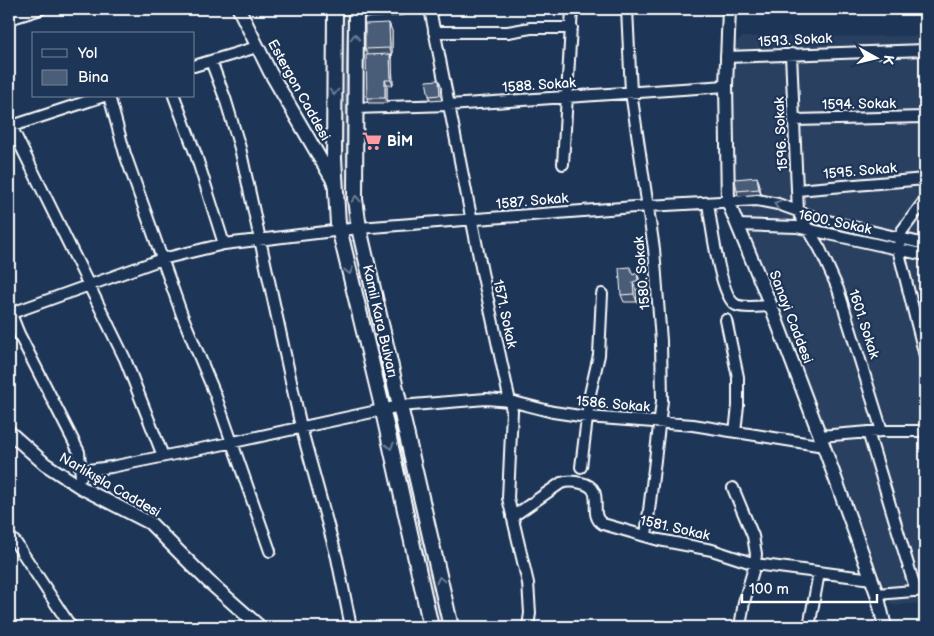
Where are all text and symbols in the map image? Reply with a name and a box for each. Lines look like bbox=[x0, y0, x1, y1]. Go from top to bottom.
street label: 1593. Sokak bbox=[758, 30, 833, 50]
legend bbox=[32, 32, 195, 98]
north arrow bbox=[852, 32, 902, 82]
one-way arrow bbox=[350, 33, 360, 40]
street label: Estergon Caddesi bbox=[264, 36, 334, 144]
text: Yol bbox=[77, 44, 97, 63]
text: K bbox=[879, 54, 897, 66]
text: Bina bbox=[78, 68, 109, 87]
street label: 1588. Sokak bbox=[502, 74, 577, 96]
one-way arrow bbox=[329, 89, 339, 97]
street label: 1594. Sokak bbox=[822, 95, 896, 113]
street label: 1596. Sokak bbox=[771, 96, 791, 171]
supermarket icon: BİM bbox=[361, 130, 383, 152]
place label: BİM bbox=[387, 131, 413, 150]
street label: 1595. Sokak bbox=[823, 159, 898, 183]
street label: 1587. Sokak bbox=[495, 189, 569, 213]
one-way arrow bbox=[350, 195, 361, 203]
one-way arrow bbox=[773, 200, 782, 210]
street label: 1600. Sokak bbox=[797, 206, 873, 238]
street label: 1580. Sokak bbox=[630, 235, 654, 311]
street label: Kamil Kara Bulvarı bbox=[359, 263, 401, 379]
one-way arrow bbox=[343, 267, 354, 276]
street label: Sanayi Caddesi bbox=[765, 268, 817, 366]
street label: 1571. Sokak bbox=[489, 278, 521, 350]
street label: 1601. Sokak bbox=[845, 287, 883, 361]
street label: 1586. Sokak bbox=[575, 392, 651, 416]
one-way arrow bbox=[384, 442, 395, 451]
street label: Narlıkışla Caddesi bbox=[56, 449, 164, 521]
street label: 1581. Sokak bbox=[638, 512, 712, 544]
scale bar bbox=[742, 571, 876, 603]
one-way arrow bbox=[435, 575, 446, 584]
text: 100 m bbox=[749, 580, 789, 599]

